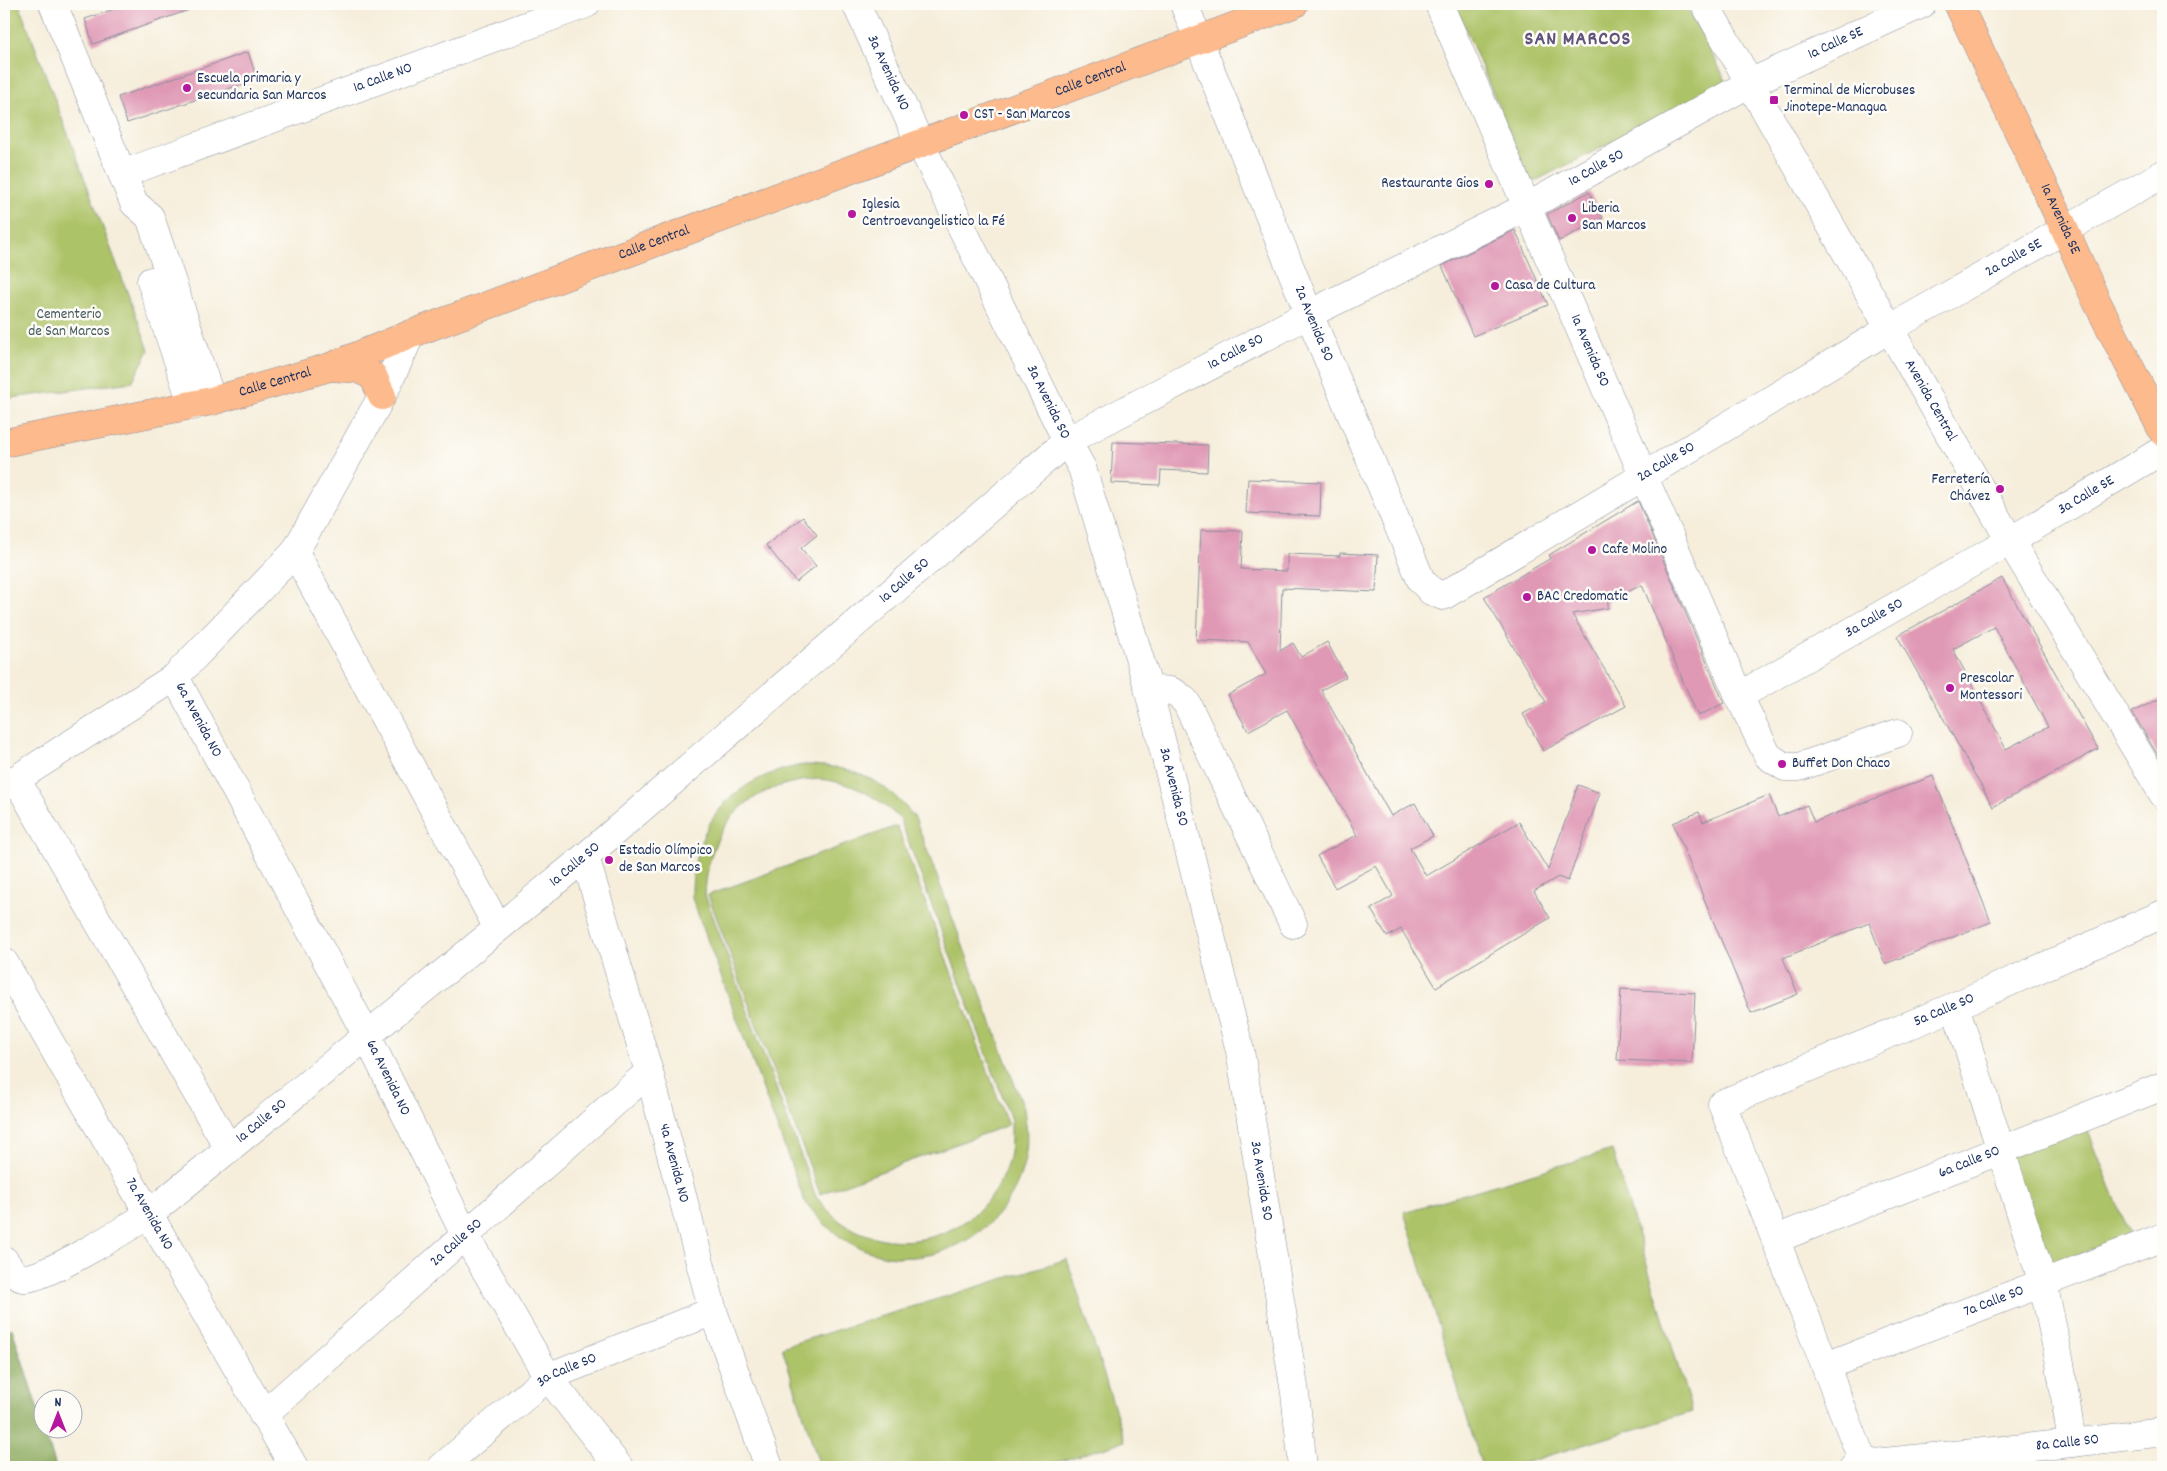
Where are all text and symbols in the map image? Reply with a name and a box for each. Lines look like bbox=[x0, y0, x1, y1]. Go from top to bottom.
street label: 1a Calle SE bbox=[1804, 21, 1867, 66]
district label: SAN MARCOS bbox=[1525, 26, 1631, 54]
street label: 3a Avenida NO bbox=[861, 31, 915, 115]
street label: 1a Calle NO bbox=[350, 57, 416, 99]
street label: Calle Central bbox=[1052, 57, 1130, 103]
place label: Escuela primaria y secundaria San Marcos bbox=[197, 68, 327, 107]
place label: Terminal de Microbuses Jinotepe-Managua bbox=[1784, 80, 1915, 119]
marker: Escuela primaria y secundaria San Marcos bbox=[181, 82, 193, 94]
marker: Terminal de Microbuses Jinotepe-Managua bbox=[1768, 94, 1780, 106]
place label: CST - San Marcos bbox=[974, 104, 1070, 126]
marker: CST - San Marcos bbox=[958, 109, 970, 121]
street label: 1a Calle SO bbox=[1565, 144, 1628, 193]
place label: Restaurante Gios bbox=[1381, 173, 1479, 195]
marker: Restaurante Gios bbox=[1483, 178, 1495, 190]
street label: 1a Avenida SE bbox=[2034, 180, 2086, 258]
place label: Iglesia Centroevangelistico la Fé bbox=[862, 194, 1005, 233]
place label: Liberia San Marcos bbox=[1582, 198, 1646, 237]
marker: Iglesia Centroevangelistico la Fé bbox=[846, 208, 858, 220]
marker: Liberia San Marcos bbox=[1566, 212, 1578, 224]
street label: Calle Central bbox=[615, 220, 693, 266]
street label: 2a Calle SE bbox=[1981, 233, 2047, 283]
place label: Casa de Cultura bbox=[1505, 275, 1596, 297]
marker: Casa de Cultura bbox=[1489, 280, 1501, 292]
street label: 2a Avenida SO bbox=[1288, 282, 1339, 365]
park label: Cementerio de San Marcos bbox=[28, 304, 110, 343]
street label: 1a Avenida SO bbox=[1564, 311, 1615, 391]
street label: 1a Calle SO bbox=[1204, 329, 1268, 376]
street label: Avenida Central bbox=[1898, 356, 1962, 446]
street label: 3a Avenida SO bbox=[1020, 361, 1076, 443]
street label: Calle Central bbox=[236, 362, 314, 404]
street label: 2a Calle SO bbox=[1633, 437, 1699, 488]
place label: Ferretería Chávez bbox=[1931, 469, 1991, 508]
street label: 3a Calle SE bbox=[2054, 470, 2119, 521]
marker: Ferretería Chávez bbox=[1994, 483, 2006, 495]
place label: Cafe Molino bbox=[1602, 539, 1667, 561]
marker: Cafe Molino bbox=[1586, 544, 1598, 556]
street label: 1a Calle SO bbox=[875, 553, 935, 609]
place label: BAC Credomatic bbox=[1537, 586, 1628, 608]
marker: BAC Credomatic bbox=[1521, 591, 1533, 603]
street label: 3a Calle SO bbox=[1841, 593, 1908, 644]
place label: Prescolar Montessori bbox=[1960, 668, 2022, 707]
street label: 6a Avenida NO bbox=[169, 679, 227, 762]
marker: Prescolar Montessori bbox=[1944, 682, 1956, 694]
street label: 3a Avenida SO bbox=[1153, 745, 1194, 829]
place label: Buffet Don Chaco bbox=[1792, 753, 1890, 775]
marker: Buffet Don Chaco bbox=[1776, 758, 1788, 770]
street label: 1a Calle SO bbox=[545, 837, 606, 893]
place label: Estadio Olímpico de San Marcos bbox=[619, 840, 713, 879]
marker: Estadio Olímpico de San Marcos bbox=[603, 854, 615, 866]
street label: 5a Calle SO bbox=[1910, 988, 1978, 1033]
street label: 6a Avenida NO bbox=[360, 1036, 416, 1120]
street label: 1a Calle SO bbox=[231, 1094, 292, 1149]
street label: 4a Avenida NO bbox=[652, 1121, 695, 1205]
street label: 3a Avenida SO bbox=[1244, 1139, 1278, 1223]
street label: 6a Calle SO bbox=[1935, 1140, 2004, 1185]
street label: 7a Avenida NO bbox=[119, 1174, 179, 1255]
street label: 2a Calle SO bbox=[425, 1213, 488, 1272]
street label: 7a Calle SO bbox=[1961, 1280, 2028, 1323]
street label: 3a Calle SO bbox=[532, 1347, 600, 1393]
north arrow bbox=[32, 1388, 82, 1438]
text: N bbox=[55, 1393, 62, 1413]
street label: 8a Calle SO bbox=[2035, 1429, 2100, 1458]

